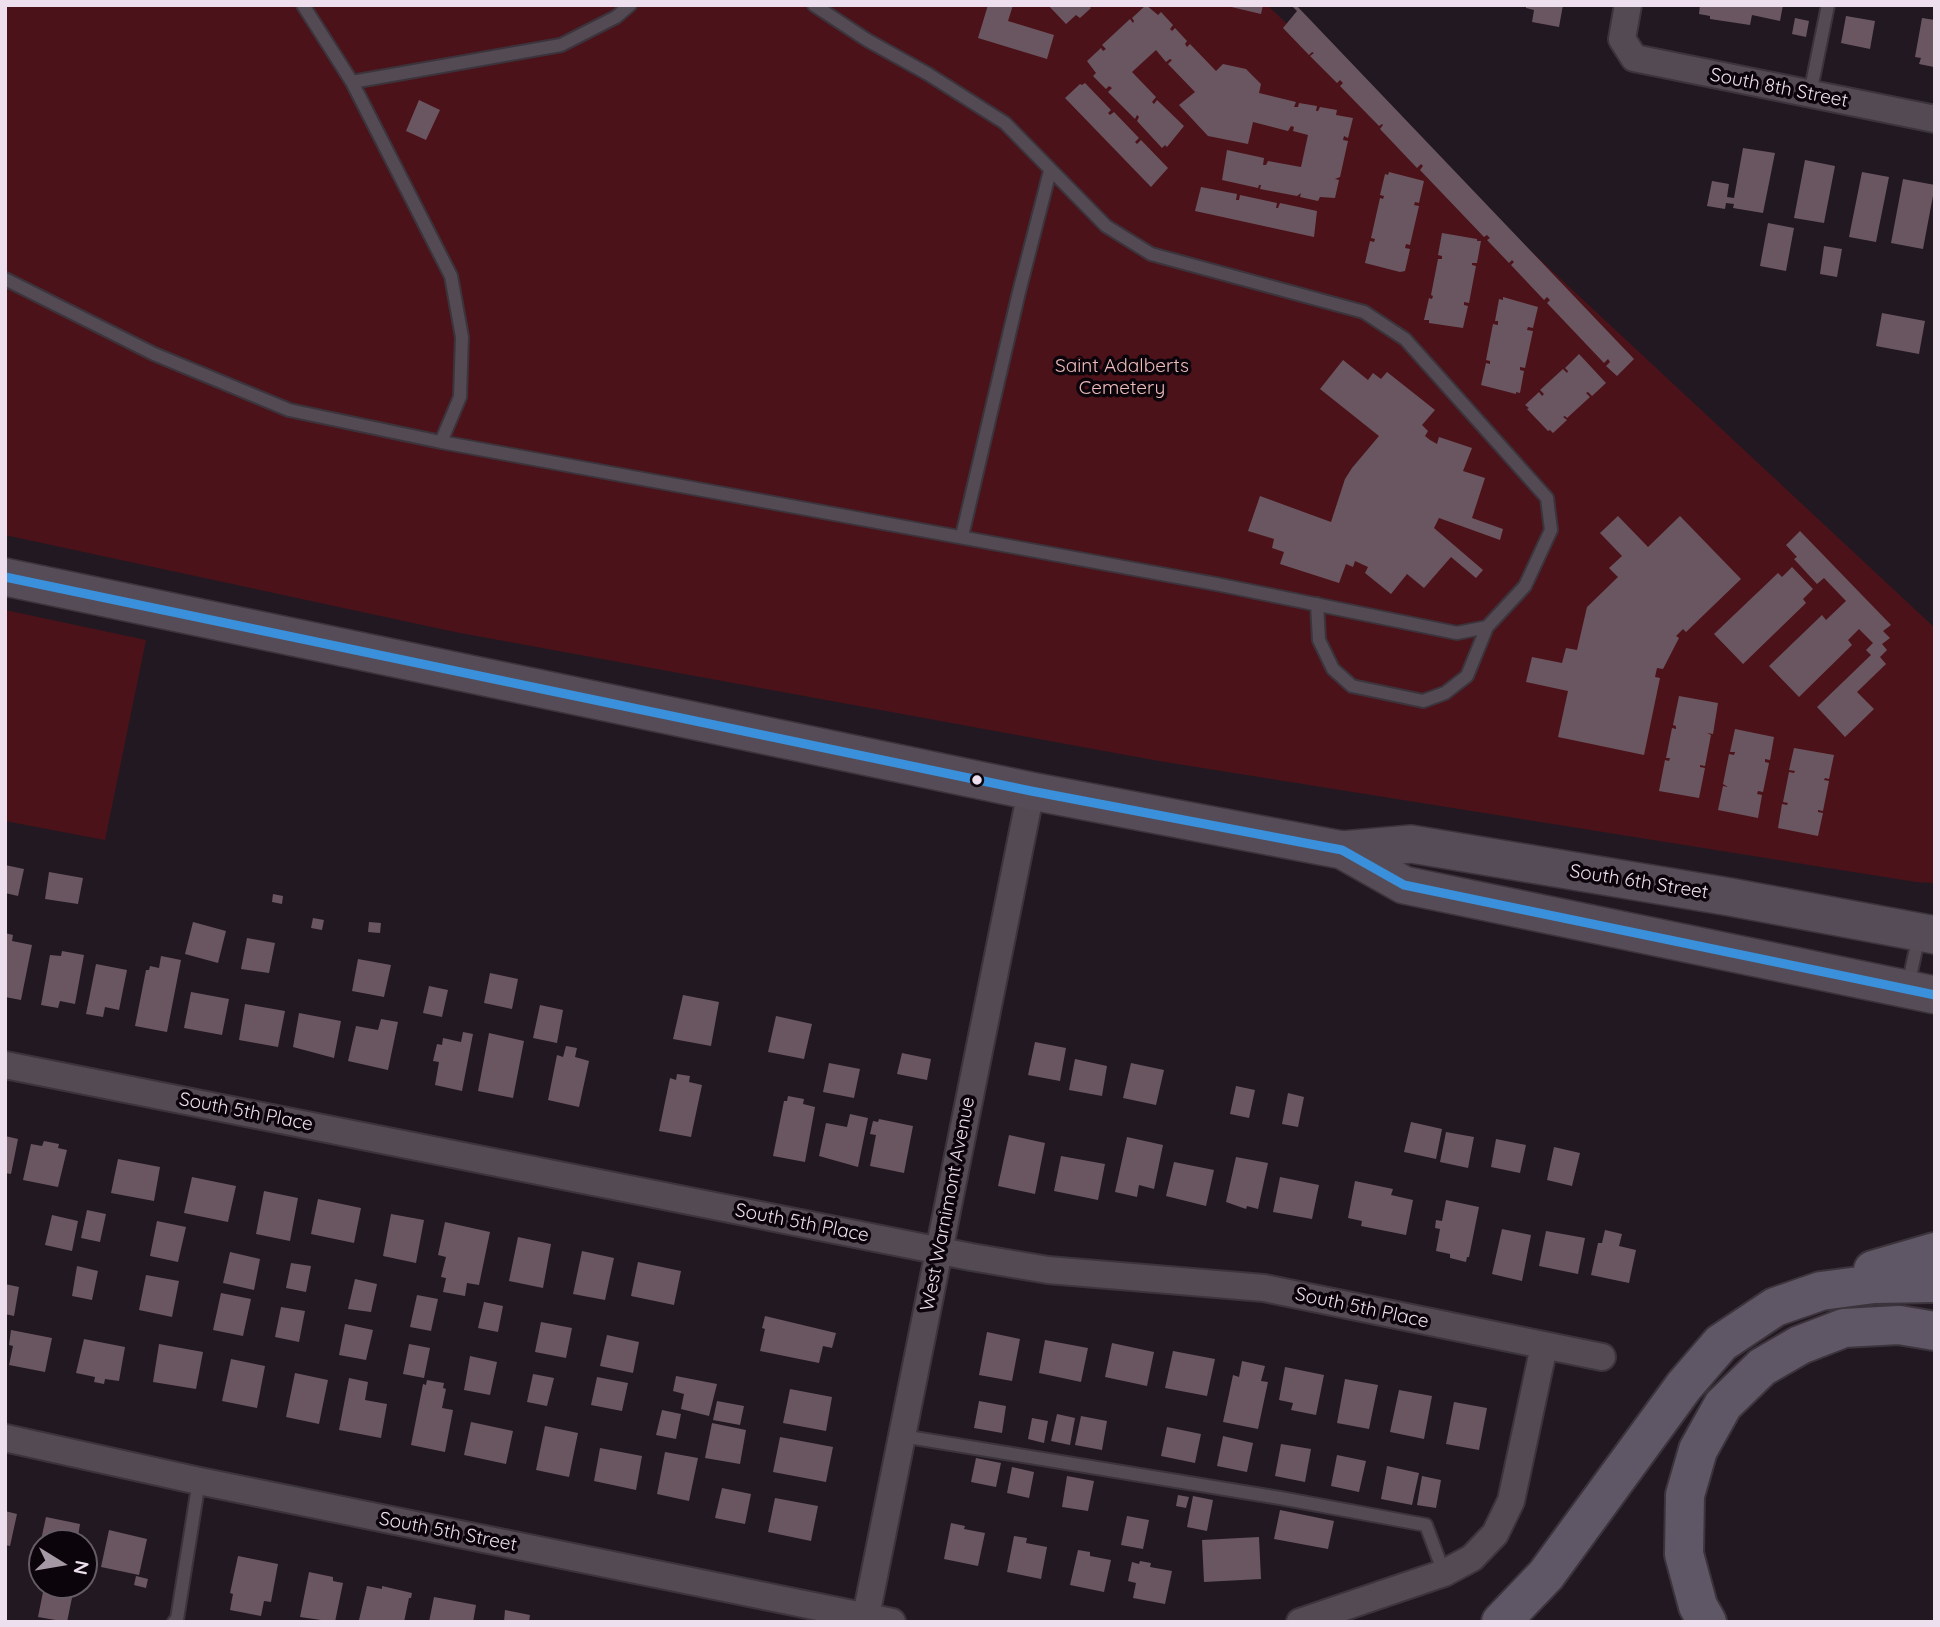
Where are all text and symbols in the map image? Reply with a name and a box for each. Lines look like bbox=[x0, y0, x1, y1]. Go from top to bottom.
street label: South 8th Street bbox=[1708, 63, 1850, 113]
park label: Saint Adalberts Cemetery bbox=[1055, 355, 1189, 399]
unlabelled marker bbox=[970, 773, 984, 787]
street label: South 6th Street bbox=[1568, 860, 1710, 904]
street label: South 5th Place bbox=[177, 1088, 315, 1136]
street label: West Warnimont Avenue bbox=[916, 1095, 980, 1313]
street label: South 5th Place bbox=[733, 1199, 871, 1247]
street label: South 5th Place bbox=[1293, 1283, 1431, 1333]
street label: South 5th Street bbox=[377, 1507, 519, 1557]
north arrow bbox=[28, 1529, 98, 1599]
text: N bbox=[69, 1558, 95, 1577]

